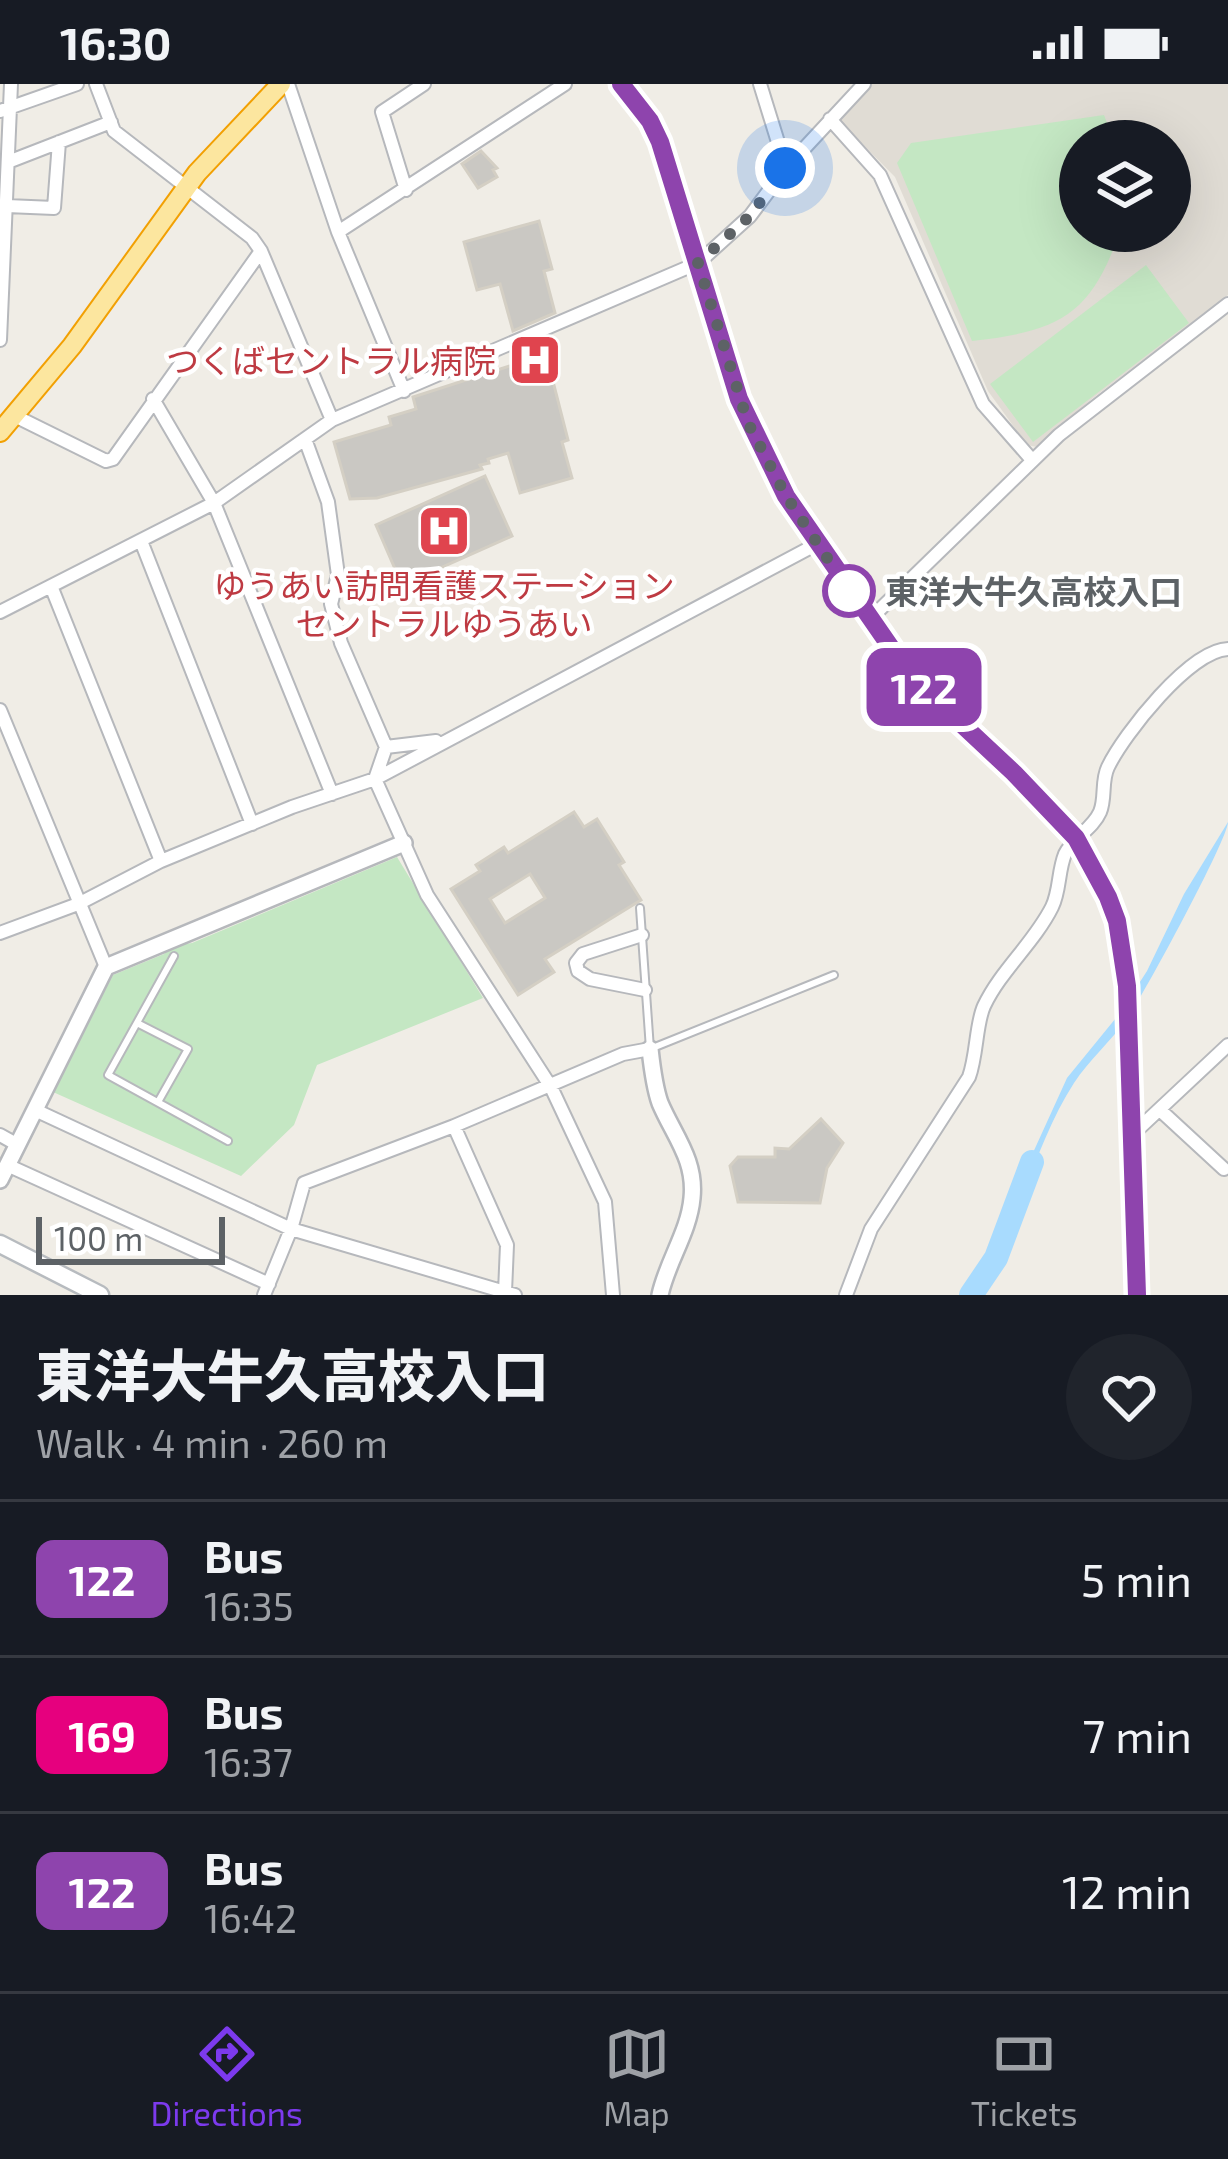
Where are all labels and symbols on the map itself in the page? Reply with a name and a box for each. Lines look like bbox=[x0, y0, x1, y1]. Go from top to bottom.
your location bbox=[755, 138, 815, 198]
hospital icon: つくばセントラル病院 bbox=[507, 332, 563, 388]
place label: つくばセントラル病院 bbox=[166, 340, 496, 380]
hospital icon: ゆうあい訪問看護ステーション セントラルゆうあい bbox=[416, 503, 472, 559]
place label: ゆうあい訪問看護ステーション セントラルゆうあい bbox=[213, 565, 675, 643]
marker: 東洋大牛久高校入口 bbox=[824, 566, 874, 616]
place label: 東洋大牛久高校入口 bbox=[885, 571, 1182, 611]
line badge: 122 bbox=[855, 648, 993, 726]
scale bar bbox=[36, 1211, 225, 1264]

